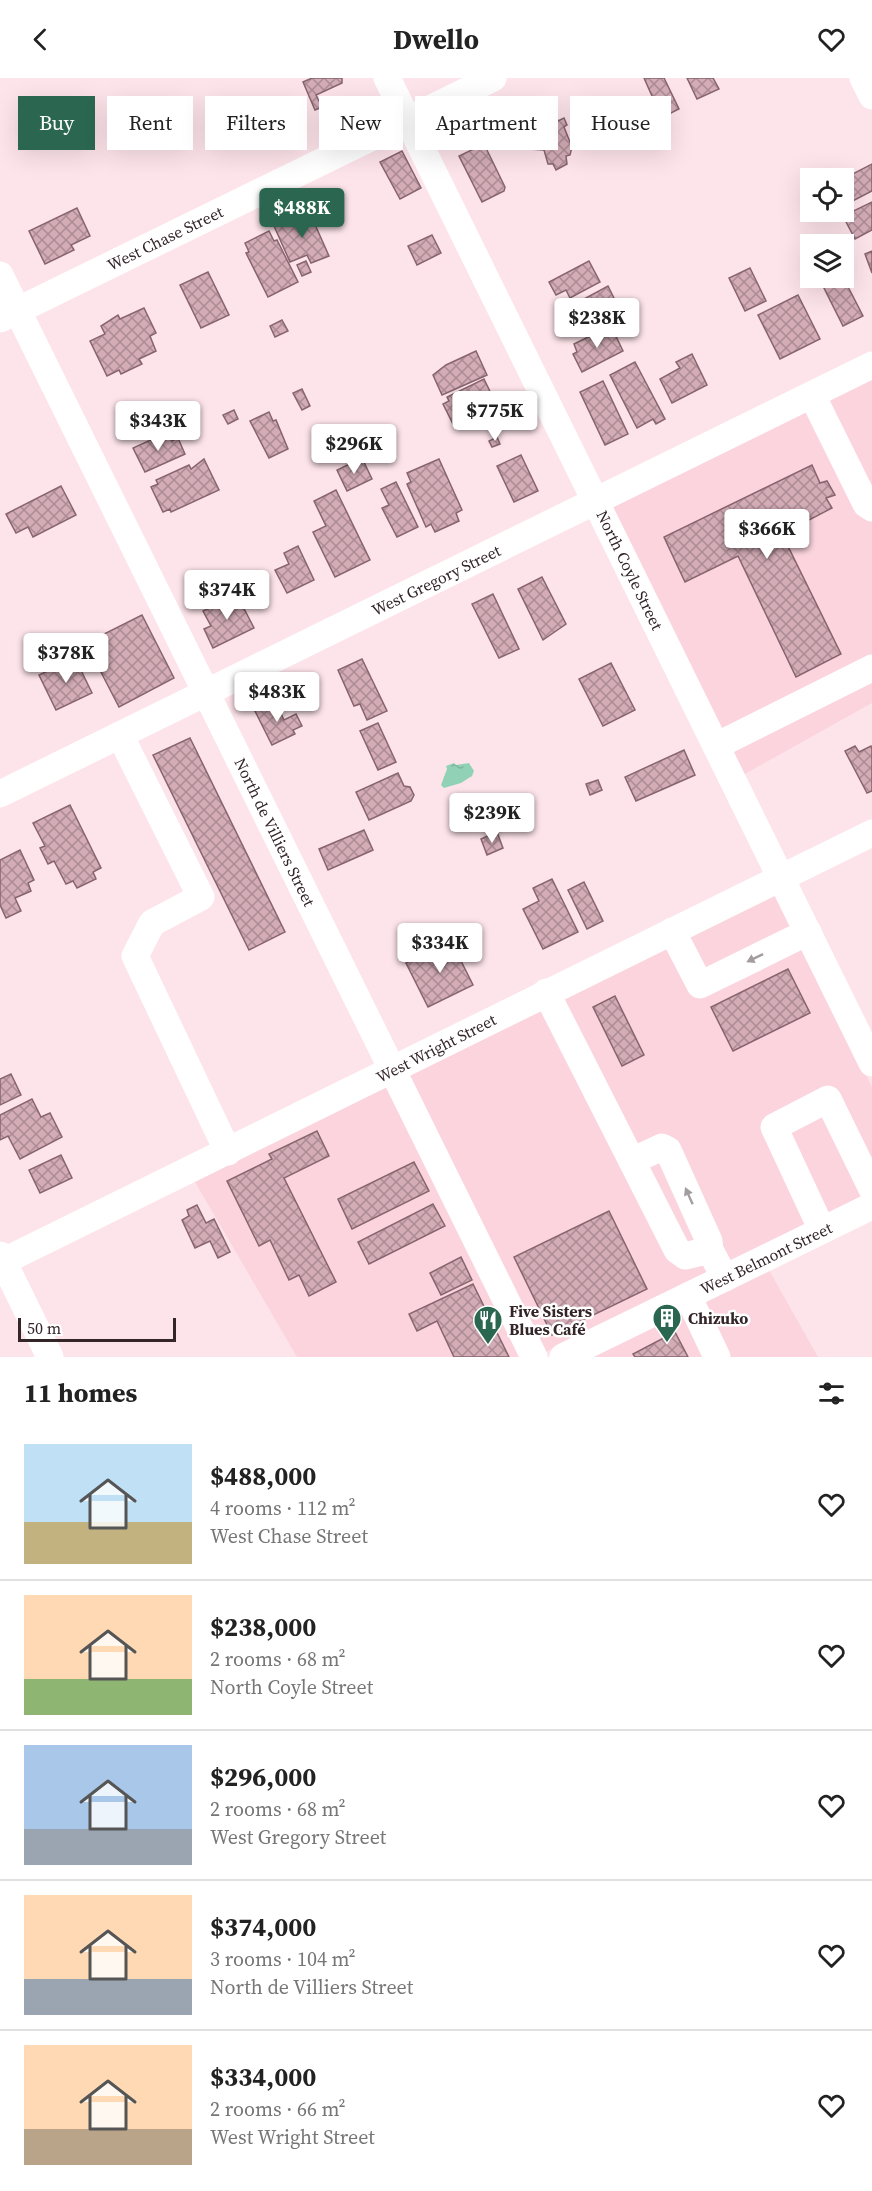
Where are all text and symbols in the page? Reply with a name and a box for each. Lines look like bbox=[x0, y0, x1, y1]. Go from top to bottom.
text: Dwello bbox=[393, 21, 479, 58]
icon: back bbox=[24, 23, 57, 56]
icon: heart bbox=[815, 23, 848, 56]
chip: Buy bbox=[18, 96, 95, 150]
chip: Rent bbox=[107, 96, 193, 150]
chip: Filters bbox=[205, 96, 307, 150]
chip: New bbox=[319, 96, 403, 150]
chip: Apartment bbox=[415, 96, 558, 150]
chip: House bbox=[570, 96, 671, 150]
map controls bbox=[800, 168, 854, 288]
button: locate bbox=[800, 168, 854, 222]
pin: $488K bbox=[260, 188, 344, 239]
text: $488K bbox=[273, 193, 331, 221]
street label: West Chase Street bbox=[103, 200, 227, 276]
button: layers bbox=[800, 234, 854, 288]
pin: $238K bbox=[555, 298, 639, 349]
text: $238K bbox=[568, 303, 626, 331]
pin: $775K bbox=[453, 391, 537, 442]
text: $775K bbox=[466, 396, 524, 424]
pin: $343K bbox=[116, 401, 200, 452]
text: $343K bbox=[129, 406, 187, 434]
pin: $296K bbox=[312, 424, 396, 475]
text: $296K bbox=[325, 429, 383, 457]
street label: North Coyle Street bbox=[591, 506, 669, 634]
pin: $366K bbox=[725, 509, 809, 560]
text: $366K bbox=[738, 514, 796, 542]
street label: West Gregory Street bbox=[368, 539, 505, 621]
pin: $374K bbox=[185, 570, 269, 621]
text: $374K bbox=[198, 575, 256, 603]
pin: $378K bbox=[24, 633, 108, 684]
text: $378K bbox=[37, 638, 95, 666]
pin: $483K bbox=[235, 672, 319, 723]
text: $483K bbox=[248, 677, 306, 705]
street label: North de Villiers Street bbox=[229, 754, 321, 911]
pin: $239K bbox=[450, 793, 534, 844]
text: $239K bbox=[463, 798, 521, 826]
pin: $334K bbox=[398, 923, 482, 974]
text: $334K bbox=[411, 928, 469, 956]
one-way arrow bbox=[747, 953, 764, 963]
street label: West Wright Street bbox=[372, 1008, 500, 1088]
one-way arrow bbox=[684, 1188, 693, 1205]
street label: West Belmont Street bbox=[696, 1216, 836, 1300]
place label: Five Sisters Blues Café bbox=[509, 1300, 592, 1340]
building icon: Chizuko bbox=[651, 1302, 683, 1344]
restaurant icon: Five Sisters Blues Café bbox=[472, 1304, 504, 1346]
place label: Chizuko bbox=[688, 1307, 748, 1329]
scale bar bbox=[18, 1315, 176, 1342]
text: 50 m bbox=[27, 1317, 61, 1339]
text: 11 homes bbox=[24, 1375, 137, 1411]
icon: filters bbox=[815, 1377, 848, 1410]
text: $488,000 bbox=[210, 1458, 316, 1494]
icon: home bbox=[72, 1468, 144, 1540]
icon: heart bbox=[815, 1488, 848, 1521]
text: 4 rooms · 112 m² bbox=[210, 1494, 356, 1522]
text: West Chase Street bbox=[210, 1522, 368, 1550]
text: $238,000 bbox=[210, 1609, 316, 1645]
icon: home bbox=[72, 1619, 144, 1691]
icon: heart bbox=[815, 1639, 848, 1672]
text: 2 rooms · 68 m² bbox=[210, 1645, 346, 1673]
text: North Coyle Street bbox=[210, 1673, 373, 1701]
text: $296,000 bbox=[210, 1759, 316, 1795]
icon: home bbox=[72, 1769, 144, 1841]
icon: heart bbox=[815, 1789, 848, 1822]
text: 2 rooms · 68 m² bbox=[210, 1795, 346, 1823]
text: West Gregory Street bbox=[210, 1823, 386, 1851]
text: $374,000 bbox=[210, 1909, 316, 1945]
icon: home bbox=[72, 1919, 144, 1991]
icon: heart bbox=[815, 1939, 848, 1972]
text: 3 rooms · 104 m² bbox=[210, 1945, 356, 1973]
text: North de Villiers Street bbox=[210, 1973, 413, 2001]
text: $334,000 bbox=[210, 2059, 316, 2095]
icon: home bbox=[72, 2069, 144, 2141]
icon: heart bbox=[815, 2089, 848, 2122]
text: 2 rooms · 66 m² bbox=[210, 2095, 346, 2123]
text: West Wright Street bbox=[210, 2123, 375, 2151]

